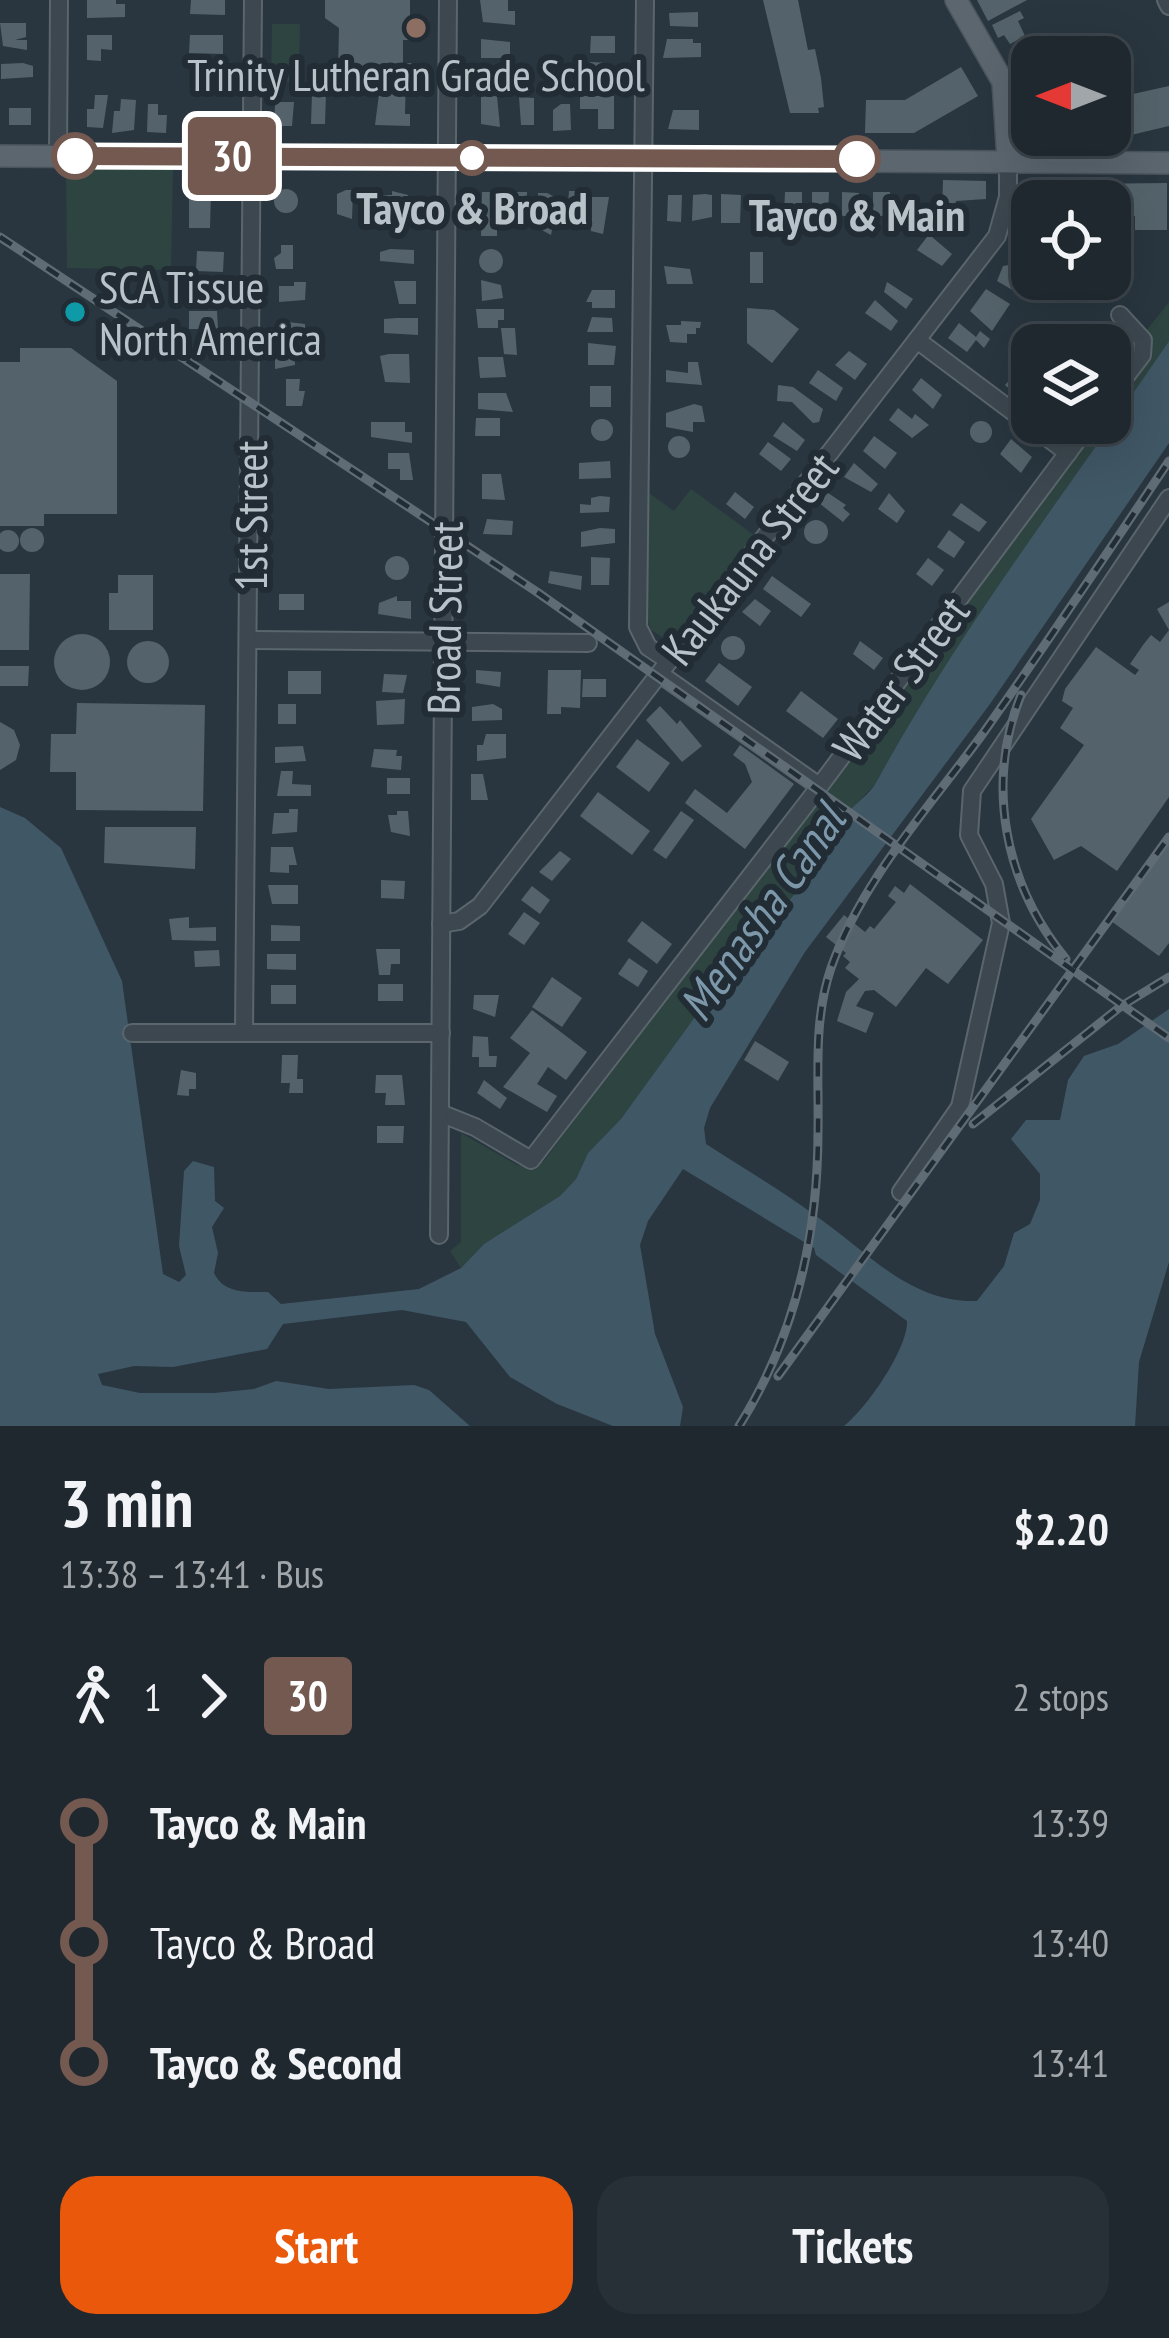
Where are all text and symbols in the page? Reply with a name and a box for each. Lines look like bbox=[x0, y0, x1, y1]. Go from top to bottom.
marker: Trinity Lutheran Grade School bbox=[403, 15, 429, 41]
north arrow bbox=[1011, 36, 1131, 156]
map controls bbox=[1011, 36, 1131, 444]
place label: Trinity Lutheran Grade School bbox=[187, 45, 645, 103]
line badge: 30 bbox=[178, 117, 286, 195]
text: 30 bbox=[212, 128, 252, 183]
unlabelled marker bbox=[53, 134, 97, 178]
marker: Tayco & Main bbox=[835, 137, 879, 181]
marker: Tayco & Broad bbox=[456, 142, 488, 174]
place label: Tayco & Broad bbox=[356, 178, 588, 236]
button: locate bbox=[1011, 180, 1131, 300]
place label: Tayco & Main bbox=[749, 185, 965, 243]
place label: SCA Tissue North America bbox=[99, 257, 322, 367]
marker: SCA Tissue North America bbox=[62, 299, 88, 325]
button: layers bbox=[1011, 324, 1131, 444]
street label: 1st Street bbox=[221, 440, 279, 591]
street label: Kaukauna Street bbox=[648, 440, 850, 676]
street label: Broad Street bbox=[413, 520, 475, 715]
street label: Water Street bbox=[819, 583, 981, 772]
water label: Menasha Canal bbox=[664, 789, 860, 1032]
text: 3 min bbox=[60, 1460, 193, 1545]
text: $2.20 bbox=[1013, 1499, 1109, 1557]
text: 13:38 – 13:41 · Bus bbox=[60, 1548, 324, 1599]
icon: walk bbox=[60, 1663, 126, 1729]
icon: forward bbox=[180, 1663, 246, 1729]
text: 30 bbox=[288, 1668, 328, 1723]
text: 1 bbox=[144, 1671, 162, 1722]
text: 2 stops bbox=[1013, 1671, 1109, 1722]
text: Tayco & Main bbox=[150, 1793, 366, 1851]
text: 13:39 bbox=[1031, 1797, 1109, 1848]
text: Tayco & Broad bbox=[150, 1913, 375, 1971]
text: 13:40 bbox=[1031, 1917, 1109, 1968]
text: Tayco & Second bbox=[150, 2033, 402, 2091]
text: 13:41 bbox=[1031, 2037, 1109, 2088]
button: Start bbox=[60, 2176, 573, 2314]
button: Tickets bbox=[597, 2176, 1109, 2314]

